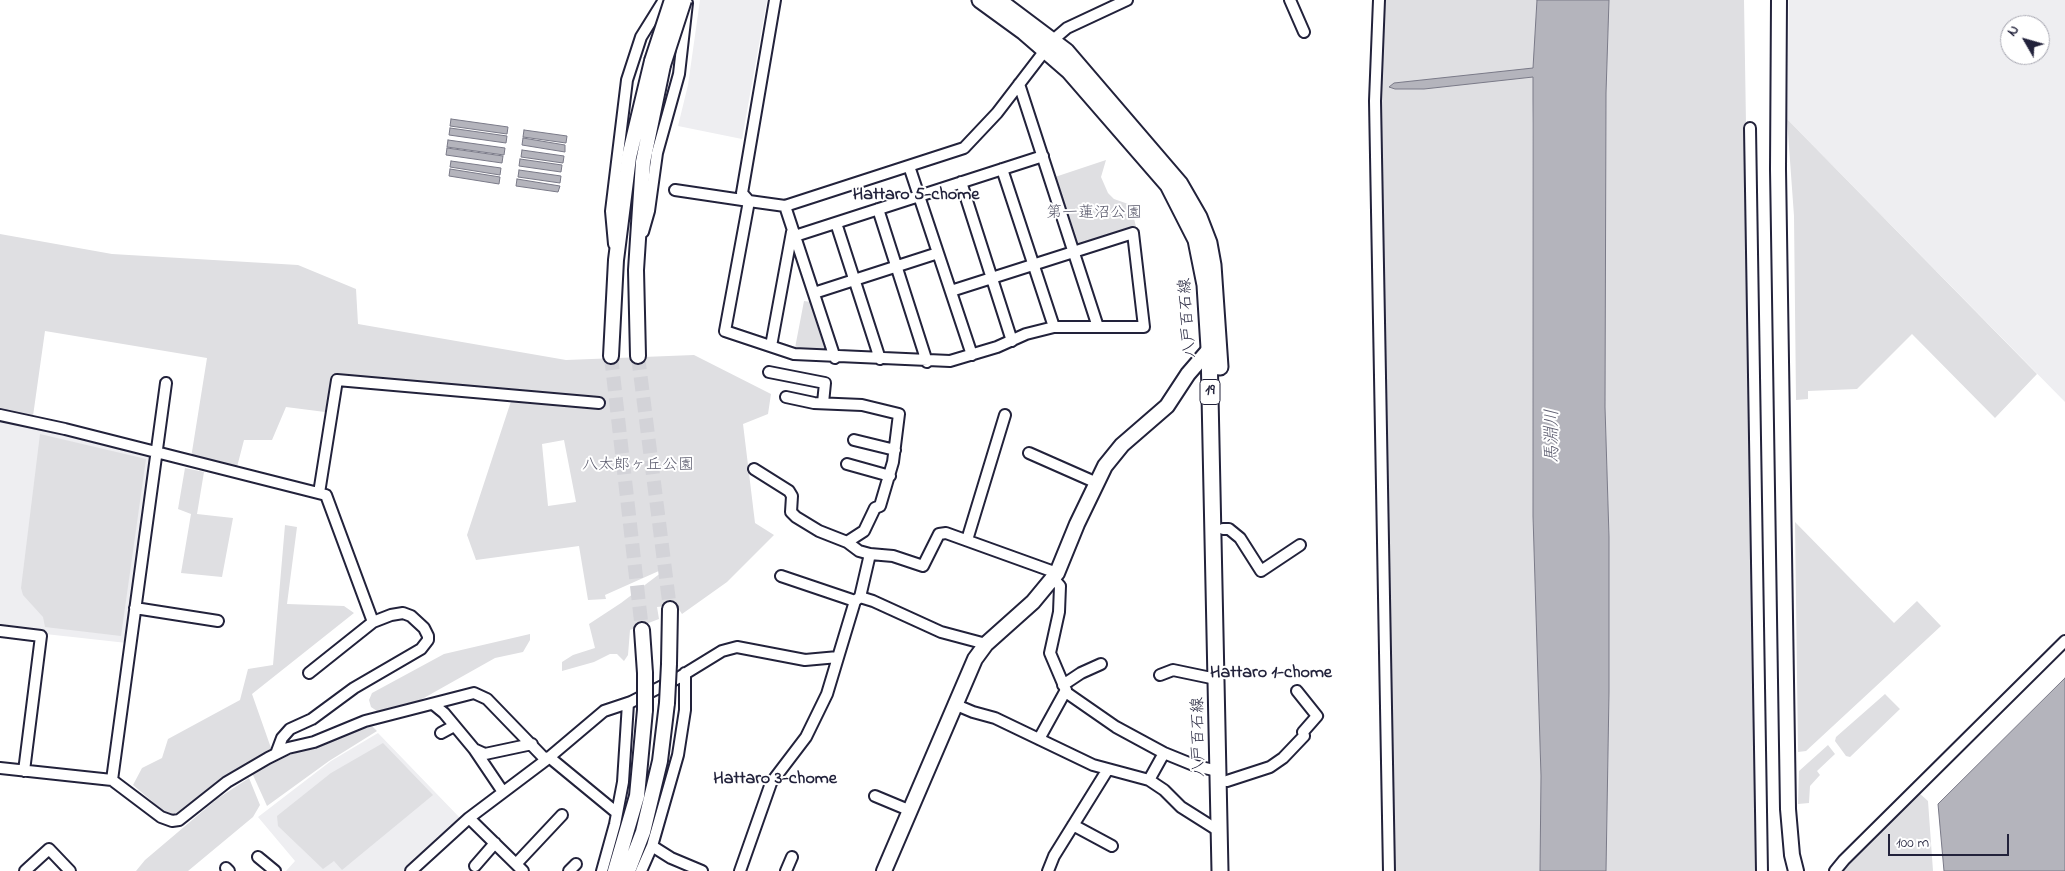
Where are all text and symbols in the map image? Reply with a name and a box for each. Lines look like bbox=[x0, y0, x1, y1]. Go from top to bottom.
north arrow bbox=[2000, 15, 2050, 65]
text: N bbox=[2002, 21, 2025, 41]
district label: Hattaro 5-chome bbox=[853, 185, 979, 207]
park label: 第一蓮沼公園 bbox=[1046, 204, 1142, 224]
street label: 八戸百石線 bbox=[1177, 277, 1201, 359]
road number: 19 bbox=[1200, 380, 1220, 404]
water label: 馬淵川 bbox=[1543, 409, 1565, 463]
park label: 八太郎ヶ丘公園 bbox=[582, 456, 694, 476]
district label: Hattaro 1-chome bbox=[1210, 663, 1332, 685]
street label: 八戸百石線 bbox=[1190, 697, 1210, 777]
district label: Hattaro 3-chome bbox=[713, 769, 837, 791]
scale bar bbox=[1890, 824, 2011, 856]
text: 100 m bbox=[1896, 832, 1929, 854]

